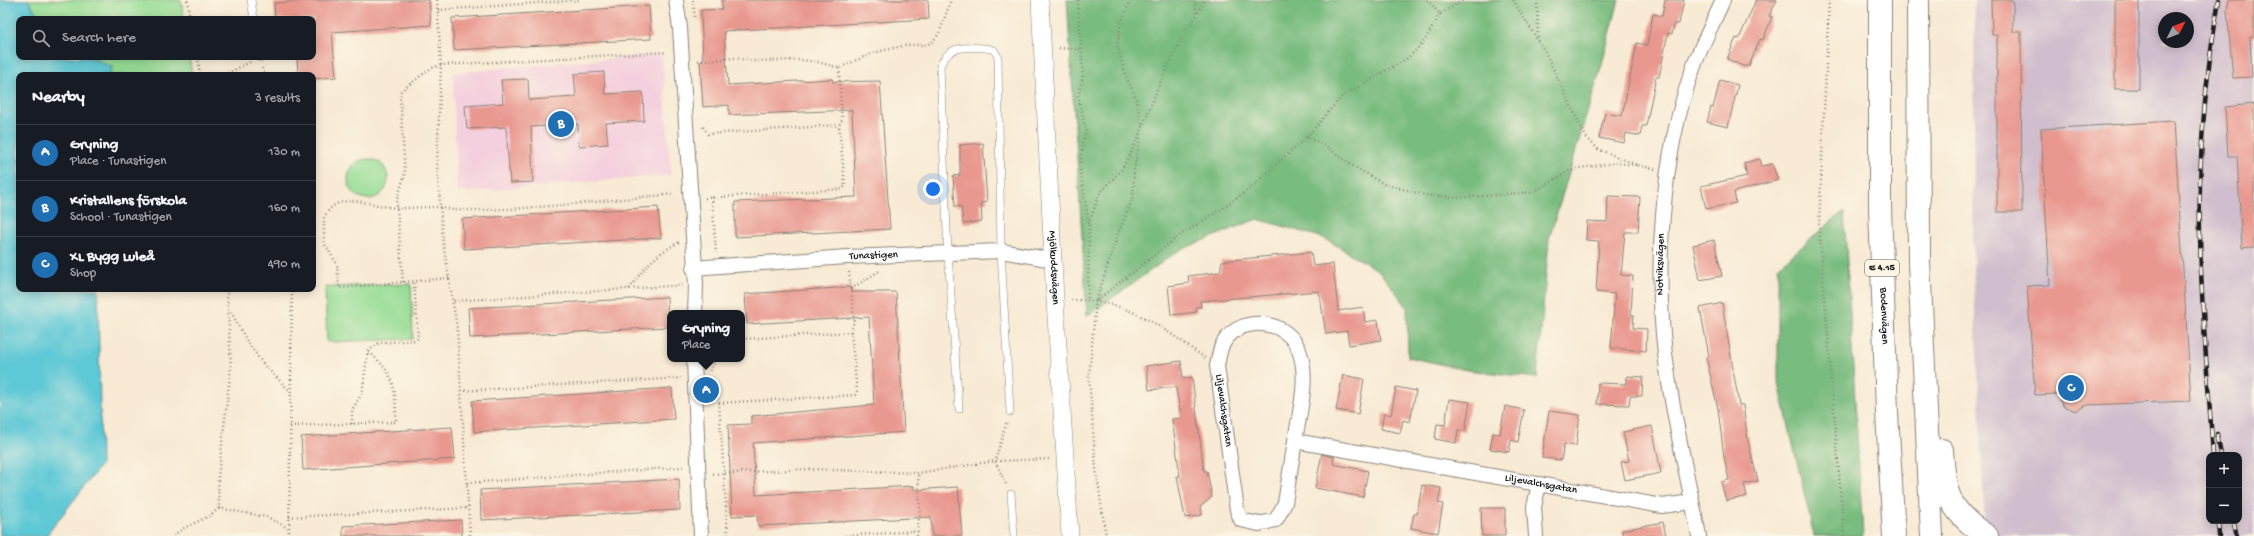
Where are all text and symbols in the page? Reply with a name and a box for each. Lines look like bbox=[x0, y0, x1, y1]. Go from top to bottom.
north arrow bbox=[2158, 12, 2194, 48]
search box bbox=[16, 16, 316, 60]
icon: search bbox=[30, 27, 52, 49]
text: Search here bbox=[62, 29, 136, 47]
text: Nearby bbox=[32, 88, 85, 108]
text: 3 results bbox=[255, 91, 300, 106]
pin: B bbox=[548, 109, 574, 139]
text: Gryning bbox=[70, 136, 118, 154]
text: A bbox=[41, 145, 49, 160]
text: 130 m bbox=[268, 145, 300, 160]
text: Place · Tunastigen bbox=[70, 154, 166, 169]
your location bbox=[923, 179, 943, 199]
text: Kristallens förskola bbox=[70, 192, 187, 210]
text: B bbox=[42, 201, 48, 216]
text: 160 m bbox=[268, 201, 300, 216]
text: School · Tunastigen bbox=[70, 210, 172, 225]
street label: Mjölkuddsvägen bbox=[1046, 230, 1061, 306]
street label: Notviksvägen bbox=[1655, 232, 1668, 295]
text: XL Bygg Luleå bbox=[70, 248, 155, 266]
street label: Tunastigen bbox=[848, 249, 899, 263]
text: C bbox=[41, 257, 49, 272]
text: 490 m bbox=[268, 257, 300, 272]
road number: E 4.15 bbox=[1865, 260, 1899, 276]
text: Shop bbox=[70, 266, 96, 281]
street label: Bodenvägen bbox=[1877, 286, 1891, 345]
popup bbox=[667, 310, 745, 362]
text: Gryning bbox=[682, 320, 730, 338]
text: Place bbox=[682, 338, 710, 353]
street label: Liljevalchsgatan bbox=[1212, 373, 1234, 448]
pin: C bbox=[2058, 373, 2084, 403]
pin: A bbox=[693, 375, 719, 405]
map controls bbox=[2206, 452, 2242, 524]
button: + bbox=[2206, 452, 2242, 488]
street label: Liljevalchsgatan bbox=[1504, 472, 1579, 497]
button: − bbox=[2206, 488, 2242, 524]

